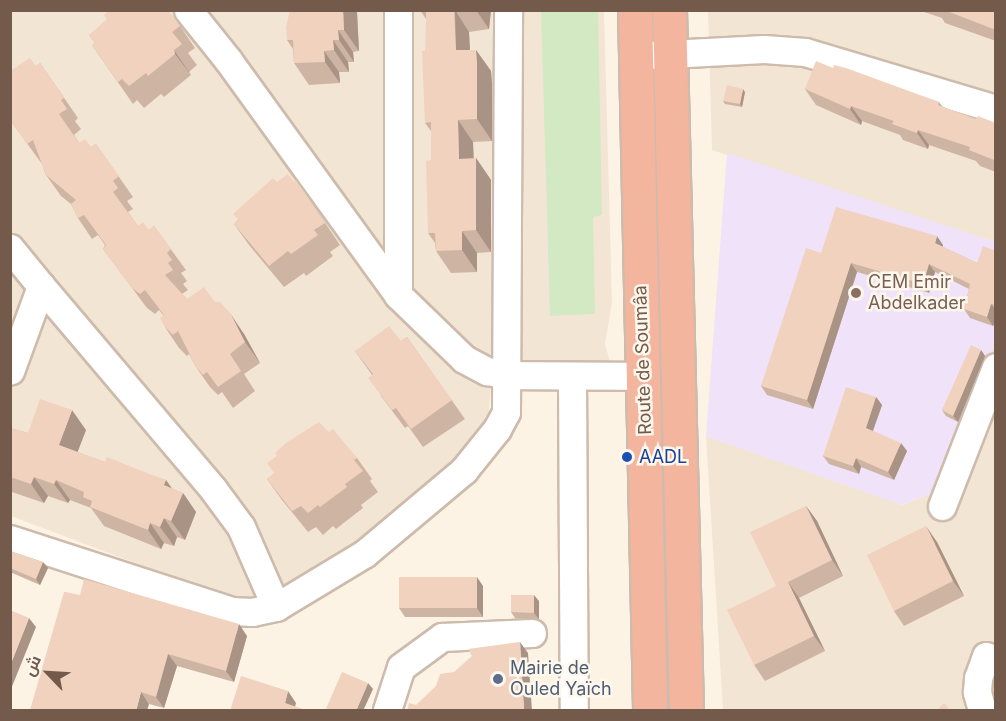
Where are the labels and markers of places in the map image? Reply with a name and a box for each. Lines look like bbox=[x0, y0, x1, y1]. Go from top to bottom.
place label: CEM Emir Abdelkader bbox=[868, 272, 966, 314]
marker: CEM Emir Abdelkader bbox=[849, 286, 863, 300]
place label: AADL bbox=[639, 446, 687, 468]
marker: AADL bbox=[620, 450, 634, 464]
place label: Mairie de Ouled Yaïch bbox=[510, 658, 612, 700]
marker: Mairie de Ouled Yaïch bbox=[491, 672, 505, 686]

